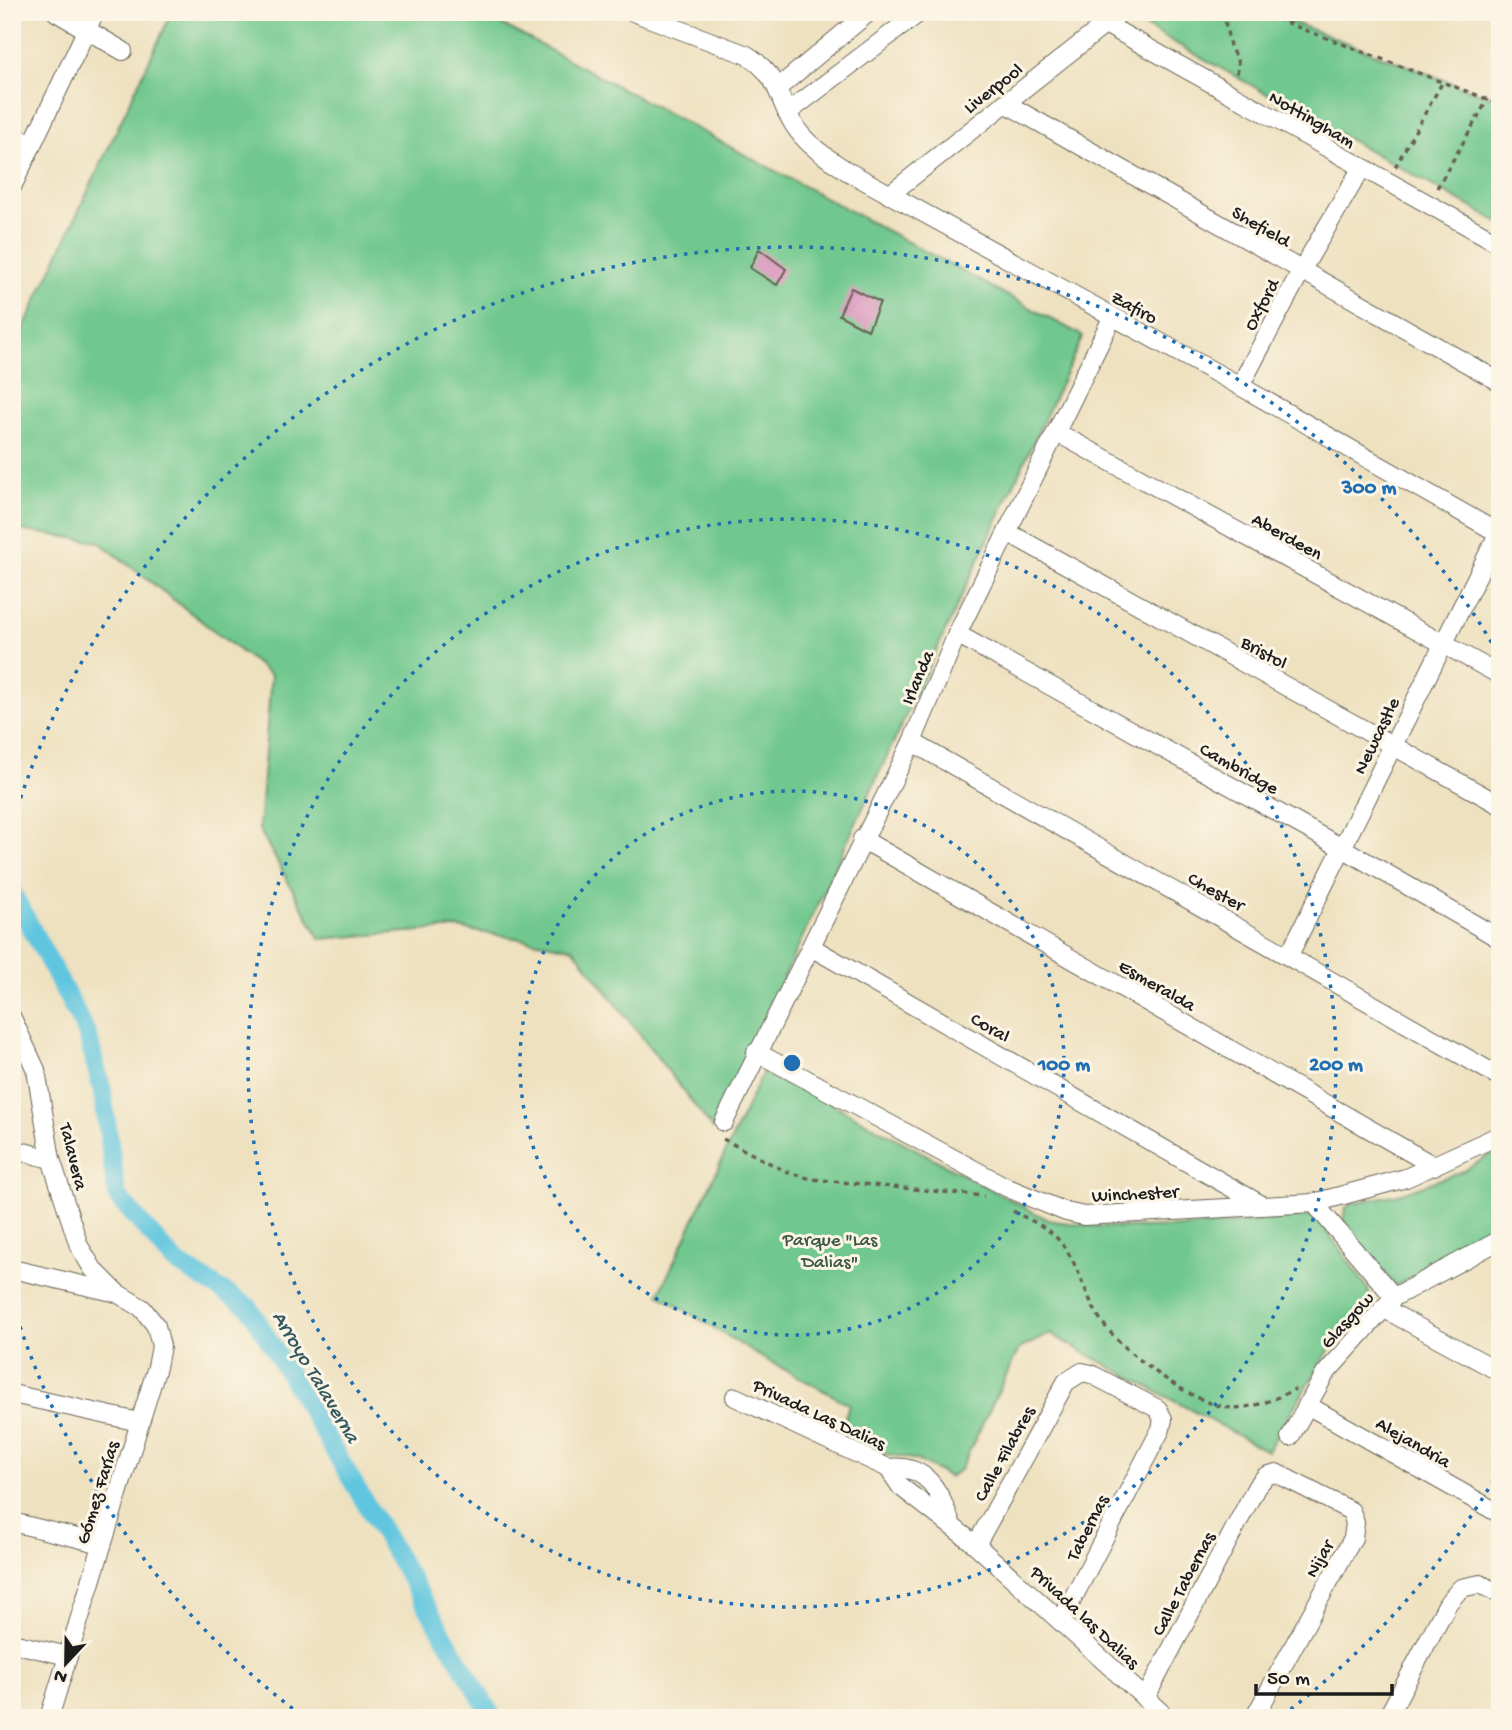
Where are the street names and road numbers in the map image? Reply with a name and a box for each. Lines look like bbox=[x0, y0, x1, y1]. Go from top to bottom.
street label: Liverpool bbox=[960, 59, 1029, 120]
street label: Nottingham bbox=[1264, 87, 1359, 155]
street label: Shefield bbox=[1227, 202, 1295, 255]
street label: Oxford bbox=[1240, 274, 1287, 335]
street label: Zafiro bbox=[1106, 287, 1161, 331]
street label: Aberdeen bbox=[1247, 509, 1326, 567]
street label: Bristol bbox=[1235, 632, 1290, 676]
street label: Irlanda bbox=[898, 646, 941, 709]
street label: Newcastle bbox=[1350, 694, 1407, 779]
street label: Cambridge bbox=[1195, 739, 1282, 801]
street label: Chester bbox=[1183, 868, 1250, 919]
street label: Esmeralda bbox=[1114, 956, 1200, 1019]
street label: Coral bbox=[965, 1009, 1013, 1049]
street label: Talavera bbox=[52, 1120, 91, 1194]
street label: Winchester bbox=[1091, 1182, 1182, 1209]
street label: Glasgow bbox=[1317, 1288, 1380, 1355]
street label: Privada Las Dalias bbox=[747, 1375, 890, 1457]
street label: Calle Filabres bbox=[970, 1402, 1042, 1506]
street label: Alejandria bbox=[1371, 1413, 1455, 1475]
street label: Gómez Farías bbox=[73, 1438, 126, 1547]
street label: Tabernas bbox=[1062, 1491, 1116, 1566]
street label: Calle Tabernas bbox=[1148, 1528, 1223, 1641]
street label: Nijar bbox=[1301, 1535, 1342, 1582]
street label: Privada las Dalias bbox=[1023, 1561, 1144, 1676]

